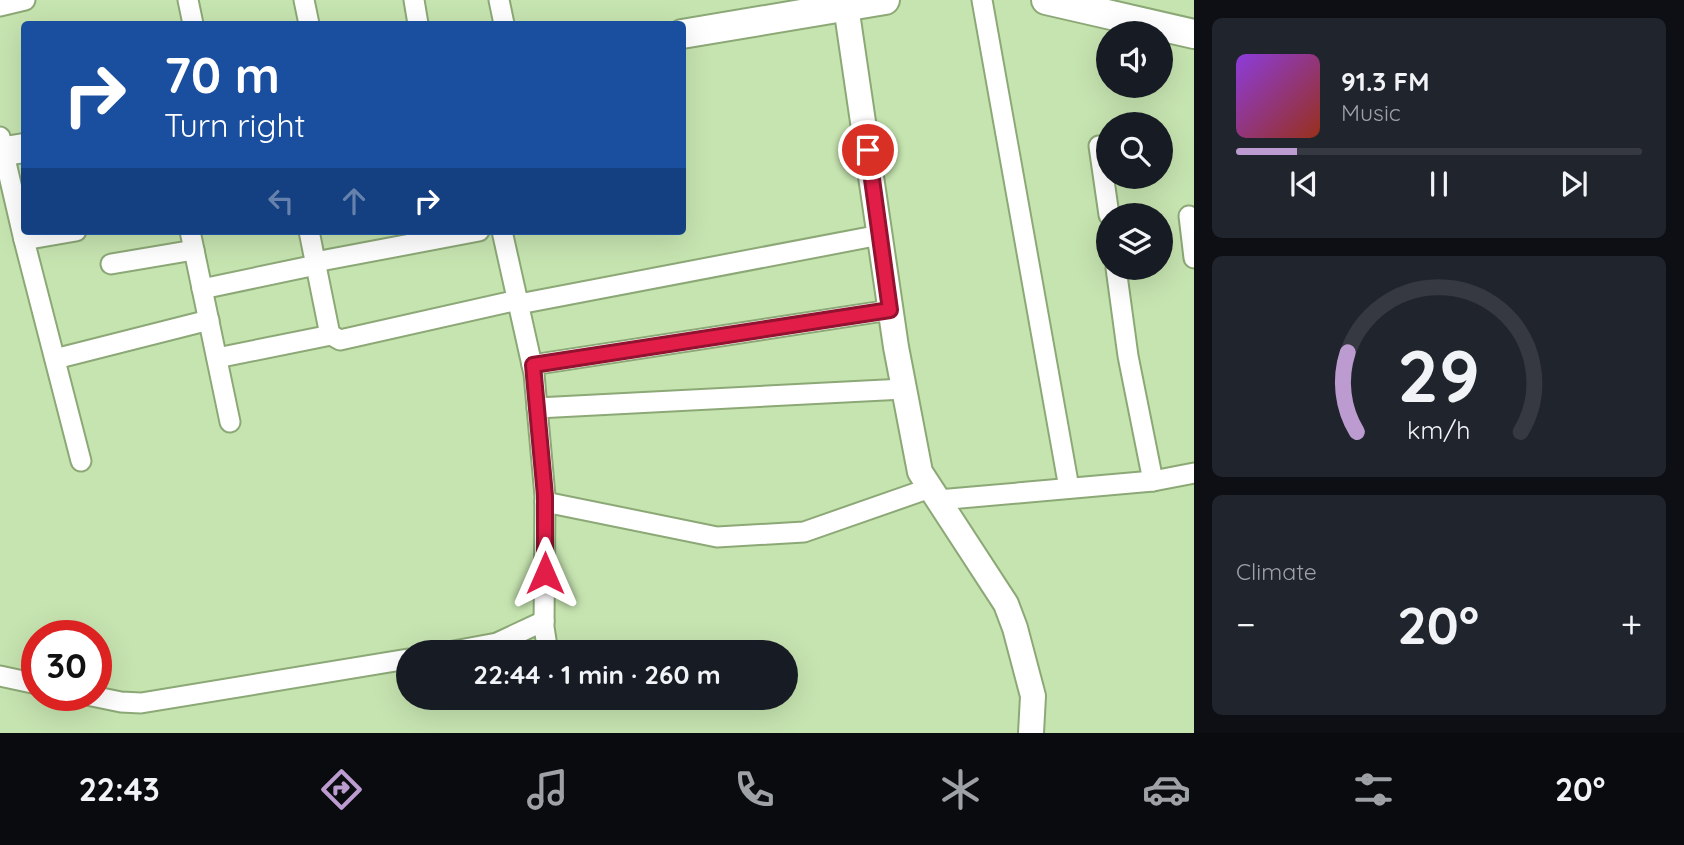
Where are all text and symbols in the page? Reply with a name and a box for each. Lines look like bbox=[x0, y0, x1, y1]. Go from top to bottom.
map controls bbox=[1096, 21, 1173, 280]
button: sound bbox=[1096, 21, 1173, 98]
text: 70 m bbox=[164, 44, 280, 105]
icon: right bbox=[49, 49, 140, 140]
text: 91.3 FM bbox=[1341, 65, 1430, 98]
text: Music bbox=[1341, 98, 1401, 127]
text: Turn right bbox=[164, 105, 305, 145]
button: search bbox=[1096, 112, 1173, 189]
pin bbox=[838, 120, 898, 180]
icon: arrive bbox=[849, 131, 887, 169]
icon: previous bbox=[1285, 165, 1323, 203]
icon: pause bbox=[1420, 165, 1458, 203]
icon: next bbox=[1555, 165, 1593, 203]
icon: left bbox=[262, 182, 300, 220]
icon: ahead bbox=[335, 182, 373, 220]
icon: right bbox=[408, 182, 446, 220]
button: layers bbox=[1096, 203, 1173, 280]
text: 29 bbox=[1398, 330, 1480, 421]
text: km/h bbox=[1407, 414, 1471, 445]
position arrow bbox=[508, 536, 582, 610]
text: Climate bbox=[1236, 557, 1317, 586]
text: 20° bbox=[1397, 592, 1479, 657]
text: − bbox=[1236, 600, 1256, 648]
text: + bbox=[1621, 600, 1642, 648]
speed limit sign: 30 bbox=[21, 620, 112, 711]
text: 22:44 · 1 min · 260 m bbox=[473, 658, 721, 691]
icon: directions bbox=[317, 765, 366, 814]
icon: music bbox=[523, 765, 572, 814]
icon: phone bbox=[730, 765, 779, 814]
icon: climate bbox=[936, 765, 985, 814]
icon: car bbox=[1142, 765, 1191, 814]
icon: filters bbox=[1349, 765, 1398, 814]
text: 22:43 bbox=[79, 769, 160, 809]
text: 20° bbox=[1555, 769, 1605, 809]

